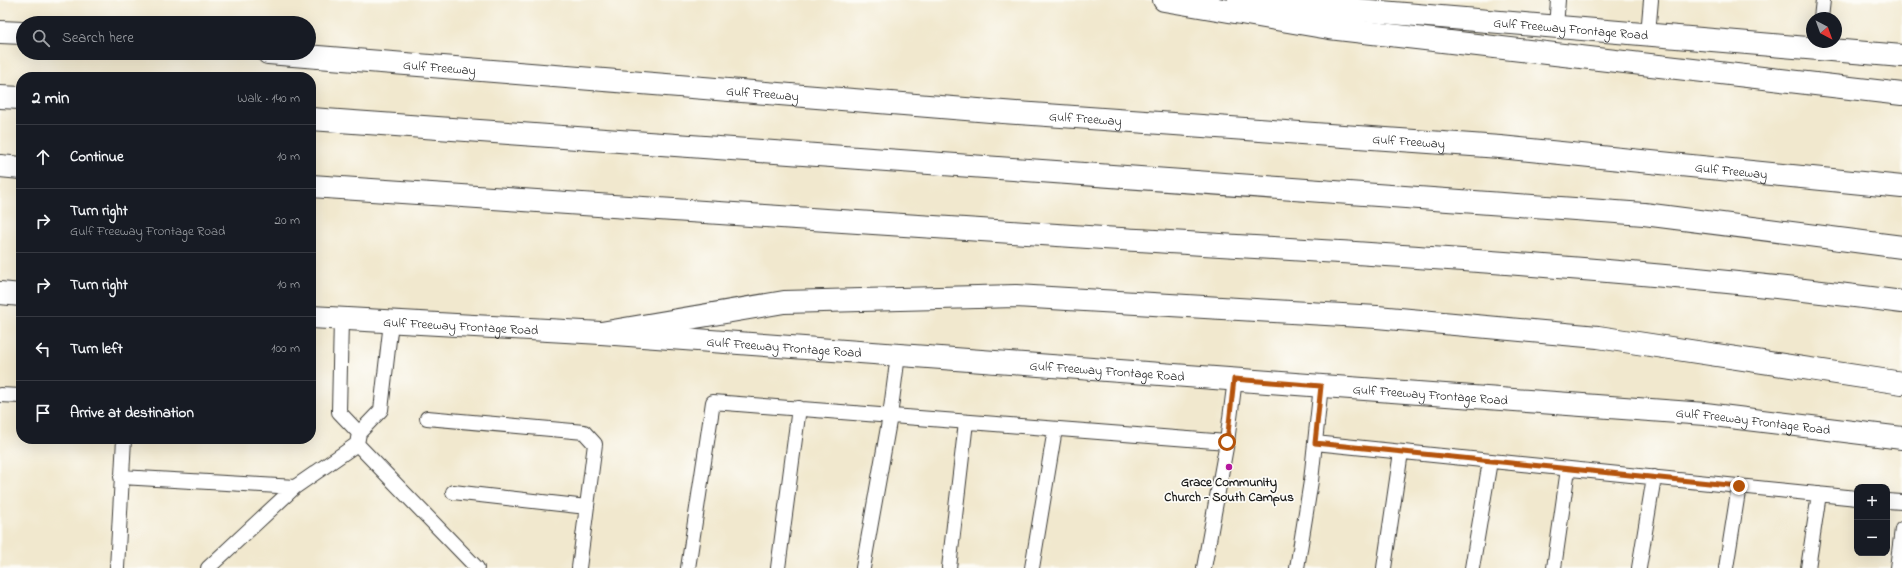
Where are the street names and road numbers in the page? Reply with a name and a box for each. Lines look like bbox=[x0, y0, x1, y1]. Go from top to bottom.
street label: Gulf Freeway Frontage Road bbox=[1492, 14, 1650, 46]
street label: Gulf Freeway bbox=[402, 56, 476, 82]
street label: Gulf Freeway bbox=[725, 82, 799, 108]
street label: Gulf Freeway bbox=[1048, 107, 1122, 132]
street label: Gulf Freeway bbox=[1371, 130, 1446, 155]
street label: Gulf Freeway bbox=[1694, 158, 1768, 186]
street label: Gulf Freeway Frontage Road bbox=[383, 313, 540, 341]
street label: Gulf Freeway Frontage Road bbox=[706, 333, 863, 363]
street label: Gulf Freeway Frontage Road bbox=[1029, 356, 1186, 387]
street label: Gulf Freeway Frontage Road bbox=[1352, 380, 1509, 411]
street label: Gulf Freeway Frontage Road bbox=[1675, 404, 1832, 440]

